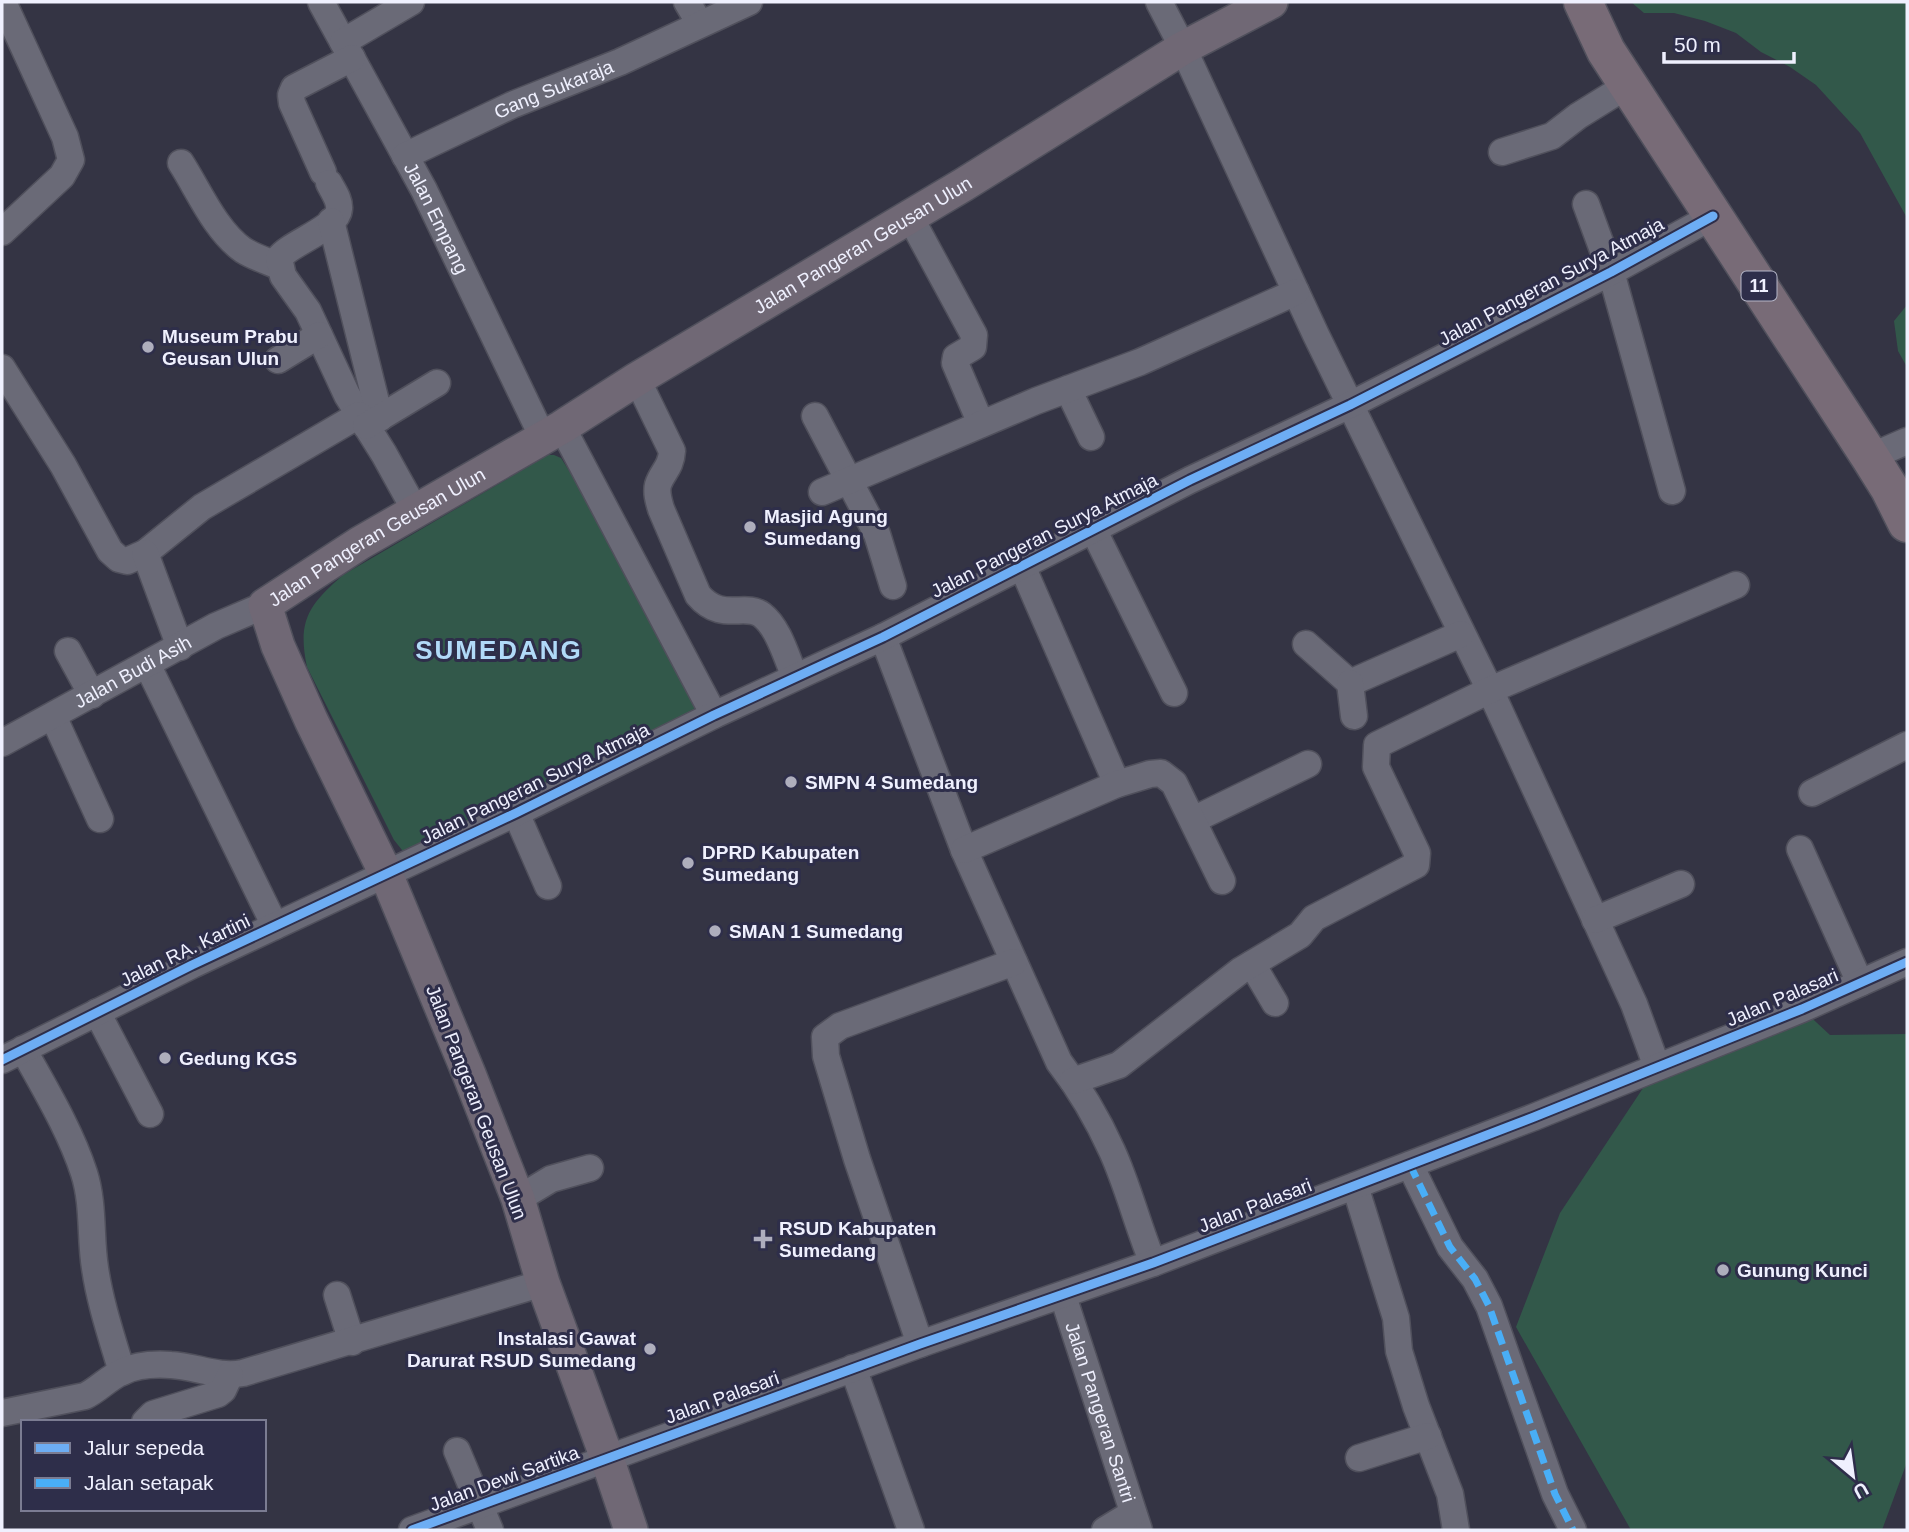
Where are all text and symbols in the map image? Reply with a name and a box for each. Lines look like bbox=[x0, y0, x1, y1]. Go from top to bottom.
scale bar bbox=[1664, 21, 1794, 65]
text: 50 m bbox=[1674, 33, 1721, 56]
street label: Gang Sukaraja bbox=[491, 56, 617, 123]
street label: Jalan Empang bbox=[400, 159, 473, 277]
street label: Jalan Pangeran Geusan Ulun bbox=[750, 172, 976, 318]
street label: Jalan Pangeran Surya Atmaja bbox=[1435, 213, 1668, 350]
road number: 11 bbox=[1742, 272, 1776, 300]
place label: Museum Prabu Geusan Ulun bbox=[162, 326, 298, 369]
marker: Museum Prabu Geusan Ulun bbox=[140, 339, 156, 355]
street label: Jalan Pangeran Geusan Ulun bbox=[265, 463, 489, 611]
street label: Jalan Pangeran Surya Atmaja bbox=[927, 469, 1161, 602]
place label: Masjid Agung Sumedang bbox=[764, 506, 888, 549]
marker: Masjid Agung Sumedang bbox=[742, 519, 758, 535]
street label: Jalan Budi Asih bbox=[71, 632, 195, 712]
district label: SUMEDANG bbox=[415, 635, 583, 665]
street label: Jalan Pangeran Surya Atmaja bbox=[418, 719, 653, 848]
place label: SMPN 4 Sumedang bbox=[805, 772, 978, 793]
marker: SMPN 4 Sumedang bbox=[783, 774, 799, 790]
place label: DPRD Kabupaten Sumedang bbox=[702, 842, 859, 885]
marker: DPRD Kabupaten Sumedang bbox=[680, 855, 696, 871]
street label: Jalan RA. Kartini bbox=[117, 910, 253, 991]
place label: SMAN 1 Sumedang bbox=[729, 921, 903, 942]
marker: SMAN 1 Sumedang bbox=[707, 923, 723, 939]
street label: Jalan Palasari bbox=[1723, 964, 1841, 1030]
street label: Jalan Pangeran Geusan Ulun bbox=[422, 982, 531, 1222]
place label: Gedung KGS bbox=[179, 1048, 297, 1069]
marker: Gedung KGS bbox=[157, 1050, 173, 1066]
street label: Jalan Palasari bbox=[1196, 1174, 1315, 1237]
place label: RSUD Kabupaten Sumedang bbox=[779, 1218, 936, 1261]
marker: RSUD Kabupaten Sumedang bbox=[753, 1229, 773, 1249]
place label: Gunung Kunci bbox=[1737, 1260, 1868, 1281]
marker: Gunung Kunci bbox=[1715, 1262, 1731, 1278]
street label: Jalan Pangeran Santri bbox=[1061, 1319, 1139, 1505]
place label: Instalasi Gawat Darurat RSUD Sumedang bbox=[407, 1328, 637, 1371]
marker: Instalasi Gawat Darurat RSUD Sumedang bbox=[642, 1341, 658, 1357]
street label: Jalan Palasari bbox=[663, 1367, 782, 1428]
legend bbox=[21, 1420, 266, 1511]
text: Jalur sepeda bbox=[84, 1436, 205, 1459]
north arrow bbox=[1818, 1441, 1888, 1511]
street label: Jalan Dewi Sartika bbox=[427, 1442, 582, 1515]
text: Jalan setapak bbox=[84, 1471, 214, 1494]
text: U bbox=[1850, 1478, 1872, 1503]

